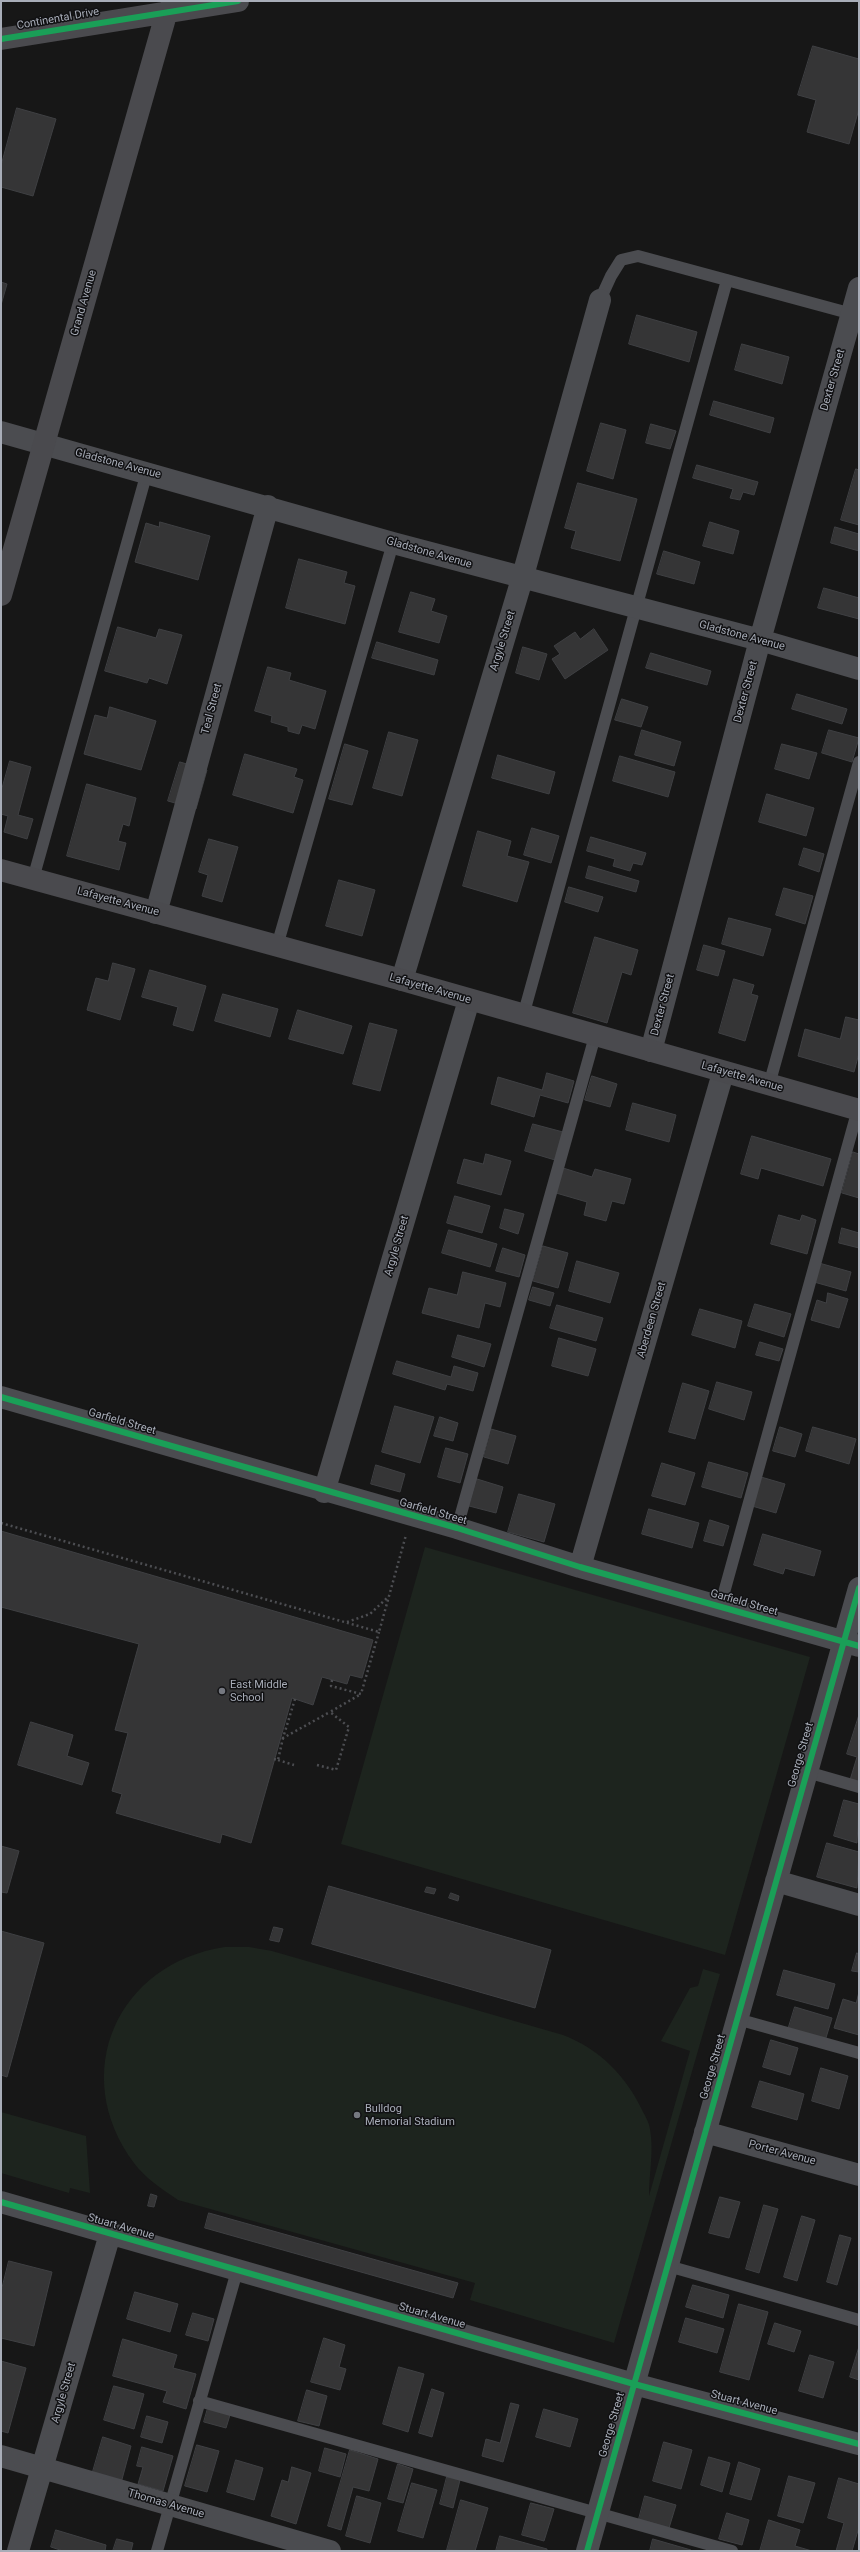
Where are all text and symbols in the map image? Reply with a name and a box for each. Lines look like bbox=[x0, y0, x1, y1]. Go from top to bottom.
street label: Continental Drive bbox=[16, 5, 100, 33]
street label: Grand Avenue bbox=[68, 269, 100, 337]
street label: Dexter Street bbox=[818, 348, 848, 412]
street label: Gladstone Avenue bbox=[74, 446, 162, 482]
street label: Gladstone Avenue bbox=[385, 534, 473, 572]
street label: Argyle Street bbox=[488, 609, 518, 673]
street label: Gladstone Avenue bbox=[698, 618, 786, 654]
street label: Dexter Street bbox=[731, 660, 761, 724]
street label: Teal Street bbox=[199, 682, 225, 736]
street label: Lafayette Avenue bbox=[76, 885, 160, 919]
street label: Lafayette Avenue bbox=[388, 971, 472, 1007]
street label: Dexter Street bbox=[648, 973, 678, 1037]
street label: Lafayette Avenue bbox=[700, 1059, 784, 1095]
street label: Argyle Street bbox=[382, 1214, 412, 1278]
street label: Aberdeen Street bbox=[635, 1280, 669, 1360]
street label: Garfield Street bbox=[87, 1406, 157, 1438]
street label: Garfield Street bbox=[398, 1496, 468, 1528]
street label: Garfield Street bbox=[709, 1587, 779, 1619]
place label: East Middle School bbox=[230, 1678, 287, 1704]
marker: East Middle School bbox=[217, 1686, 227, 1696]
street label: George Street bbox=[785, 1721, 817, 1789]
street label: George Street bbox=[697, 2033, 729, 2101]
place label: Bulldog Memorial Stadium bbox=[365, 2102, 455, 2128]
marker: Bulldog Memorial Stadium bbox=[352, 2110, 362, 2120]
street label: Porter Avenue bbox=[747, 2138, 817, 2168]
street label: Stuart Avenue bbox=[86, 2211, 156, 2243]
street label: Stuart Avenue bbox=[397, 2300, 467, 2332]
street label: Argyle Street bbox=[49, 2361, 79, 2425]
street label: Stuart Avenue bbox=[709, 2388, 779, 2418]
street label: George Street bbox=[596, 2391, 628, 2459]
street label: Thomas Avenue bbox=[126, 2487, 206, 2521]

